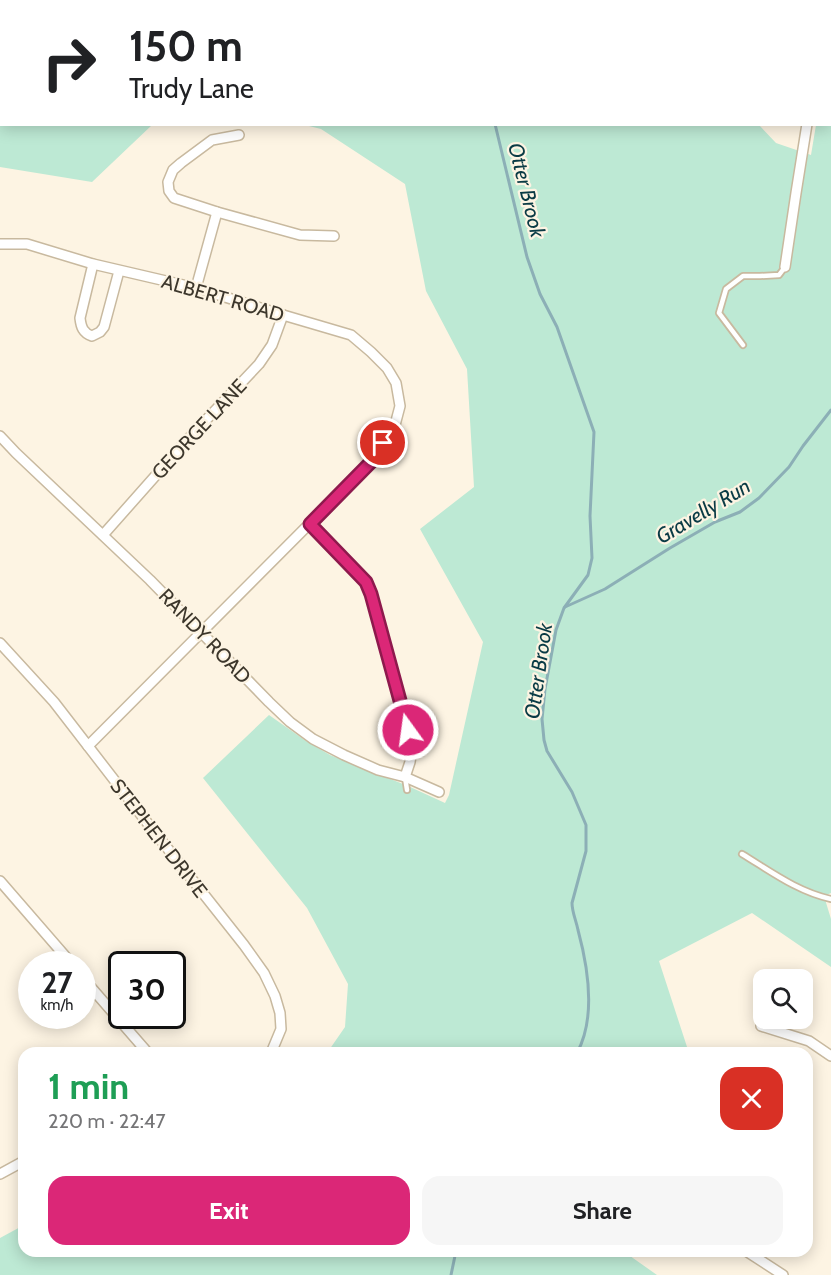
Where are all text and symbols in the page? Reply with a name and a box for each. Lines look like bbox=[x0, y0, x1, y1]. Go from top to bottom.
text: 150 m bbox=[129, 20, 243, 72]
icon: right bbox=[30, 24, 108, 102]
text: Trudy Lane bbox=[129, 72, 254, 105]
water label: Otter Brook bbox=[503, 140, 551, 241]
street label: ALBERT ROAD bbox=[159, 269, 287, 327]
street label: GEORGE LANE bbox=[146, 374, 252, 484]
pin bbox=[357, 417, 408, 468]
icon: arrive bbox=[366, 426, 399, 459]
water label: Gravelly Run bbox=[651, 473, 755, 549]
street label: RANDY ROAD bbox=[154, 584, 256, 688]
water label: Otter Brook bbox=[519, 620, 557, 721]
position arrow bbox=[376, 698, 440, 762]
street label: STEPHEN DRIVE bbox=[105, 774, 213, 902]
speed limit sign: 30 bbox=[108, 951, 186, 1029]
text: 27 bbox=[41, 964, 73, 1001]
map controls bbox=[753, 969, 813, 1029]
button: search bbox=[753, 969, 813, 1029]
text: km/h bbox=[41, 996, 73, 1014]
text: 1 min bbox=[48, 1064, 129, 1108]
button: close bbox=[720, 1067, 783, 1130]
text: 220 m · 22:47 bbox=[48, 1109, 165, 1133]
button: Exit bbox=[48, 1176, 410, 1245]
button: Share bbox=[422, 1176, 783, 1245]

